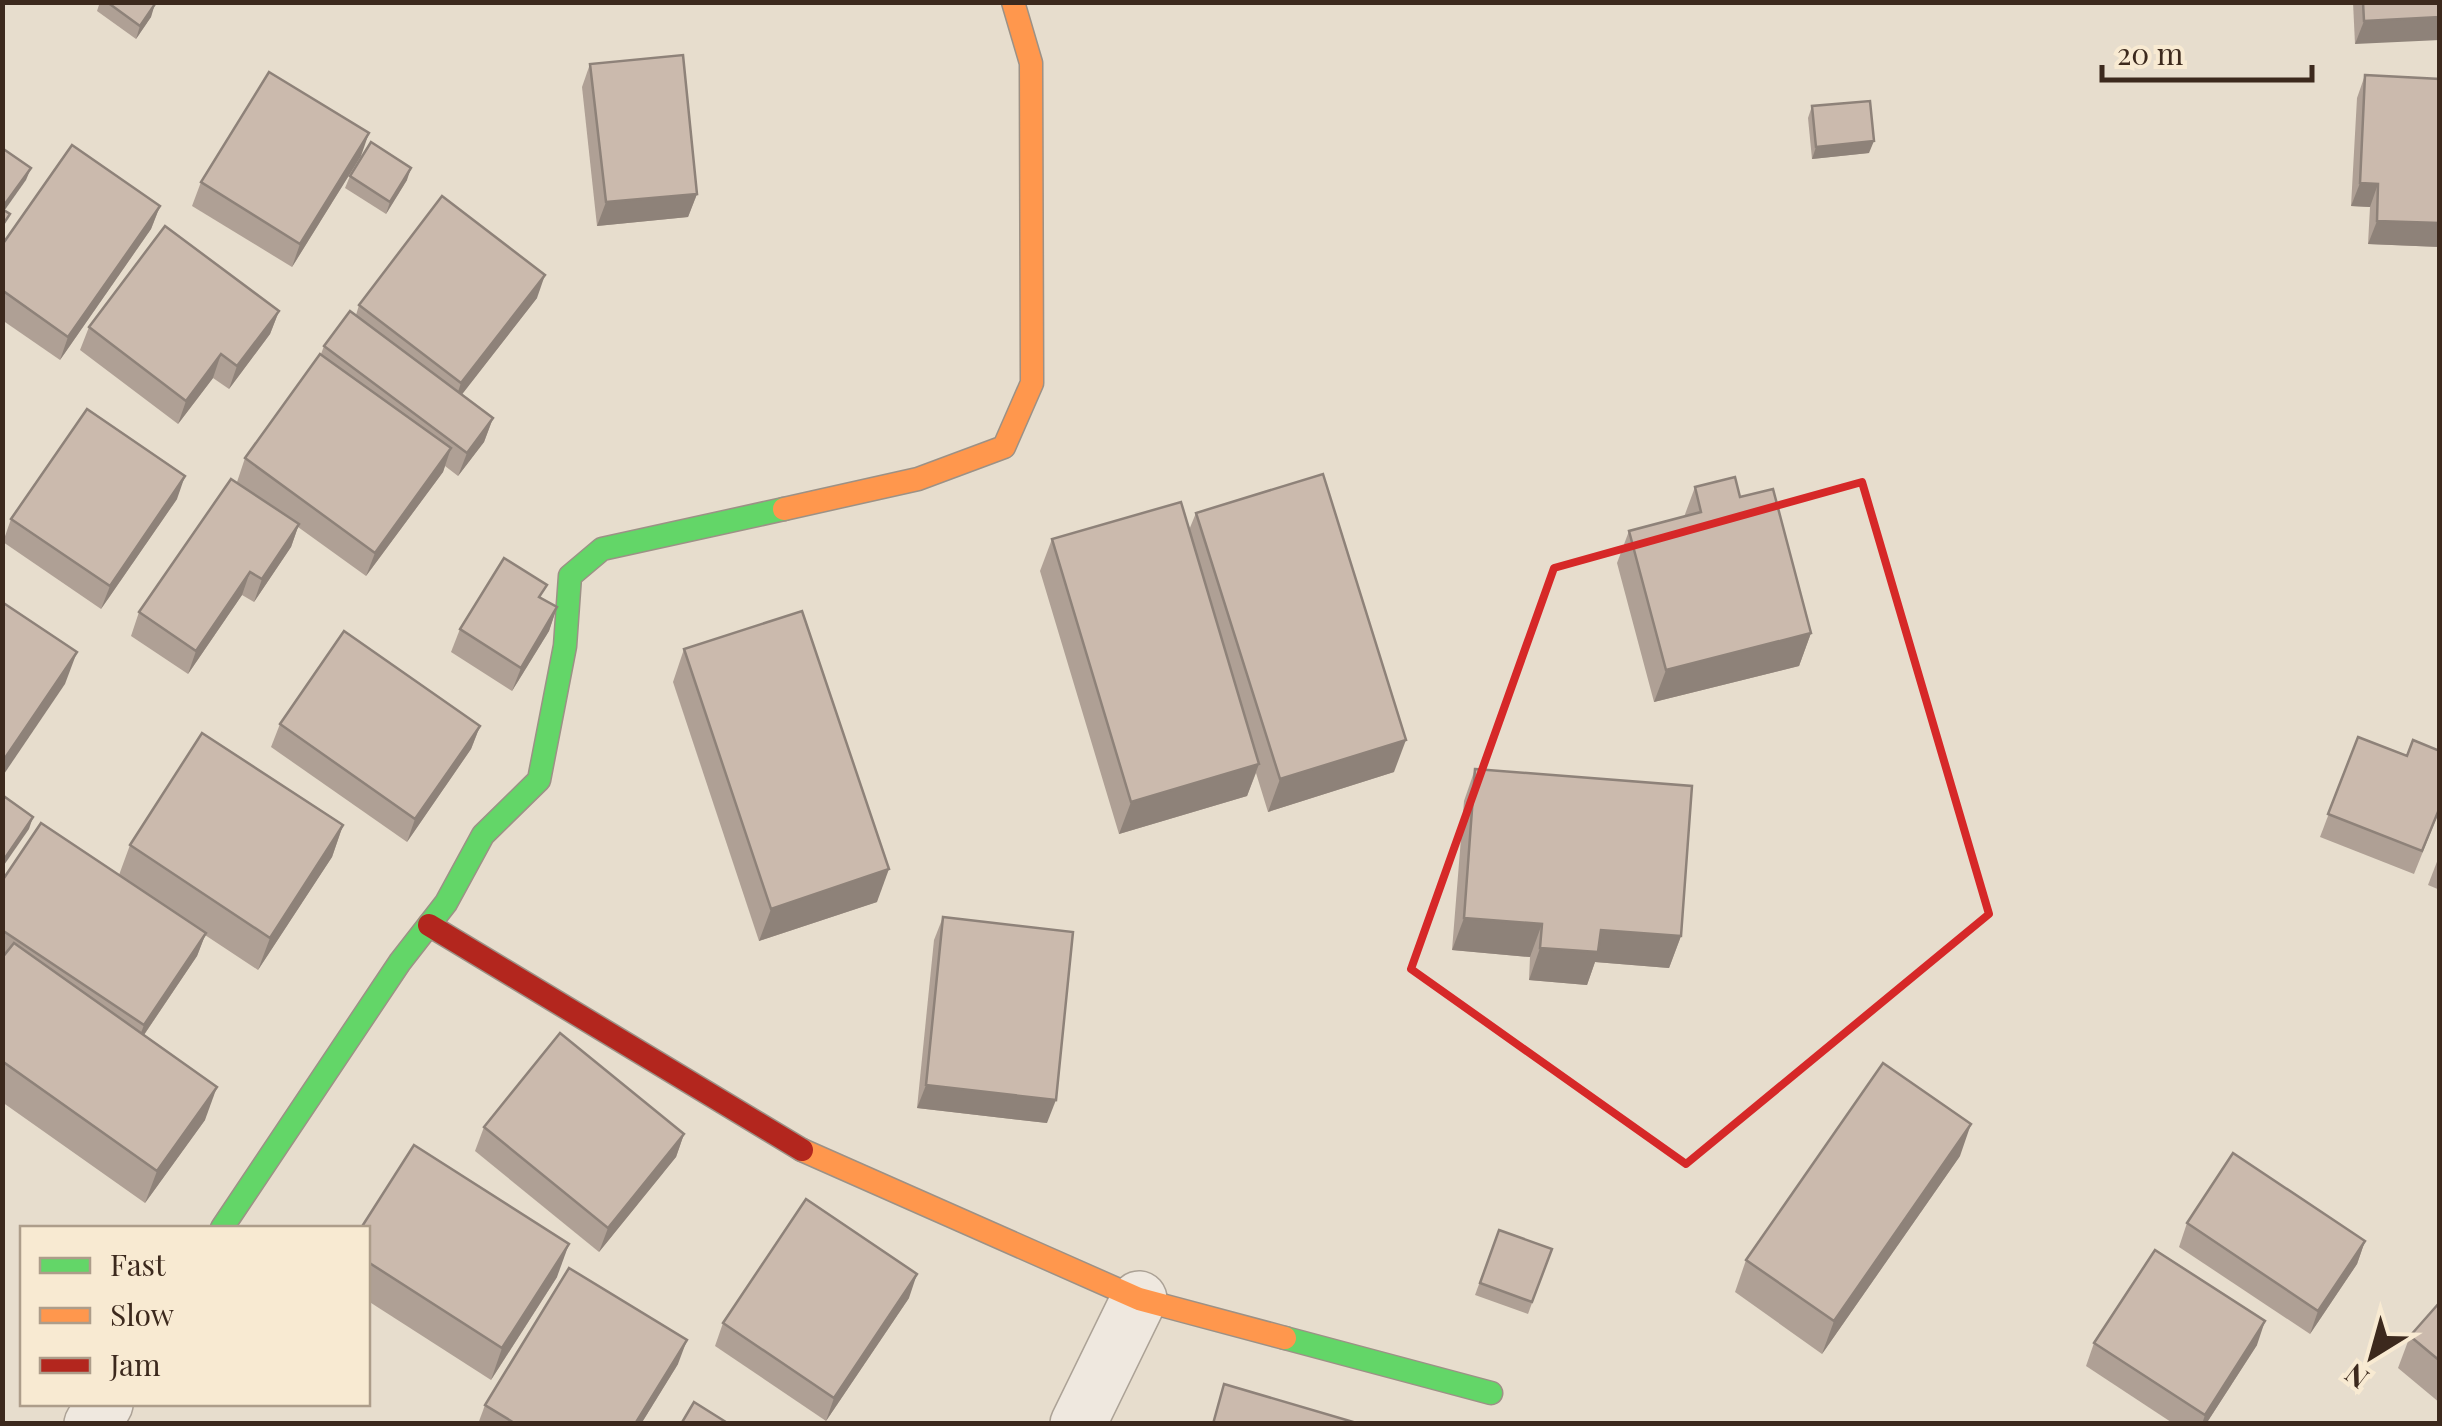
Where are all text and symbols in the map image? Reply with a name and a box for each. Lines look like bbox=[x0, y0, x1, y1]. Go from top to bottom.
scale bar bbox=[2102, 20, 2312, 82]
text: 20 m bbox=[2117, 33, 2184, 73]
legend bbox=[20, 1226, 370, 1406]
text: Fast bbox=[110, 1244, 166, 1284]
text: Slow bbox=[110, 1294, 175, 1334]
north arrow bbox=[2322, 1306, 2422, 1406]
text: Jam bbox=[109, 1344, 161, 1384]
text: N bbox=[2337, 1356, 2375, 1398]

